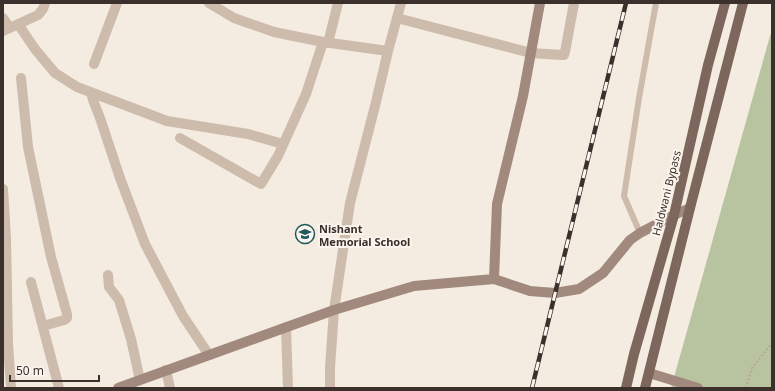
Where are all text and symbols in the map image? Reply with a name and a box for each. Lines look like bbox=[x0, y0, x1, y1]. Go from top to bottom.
street label: Haldwani Bypass bbox=[648, 149, 684, 237]
place label: Nishant Memorial School bbox=[319, 221, 410, 249]
school or university icon: Nishant Memorial School bbox=[294, 223, 316, 245]
scale bar bbox=[10, 357, 99, 383]
text: 50 m bbox=[16, 362, 44, 379]

